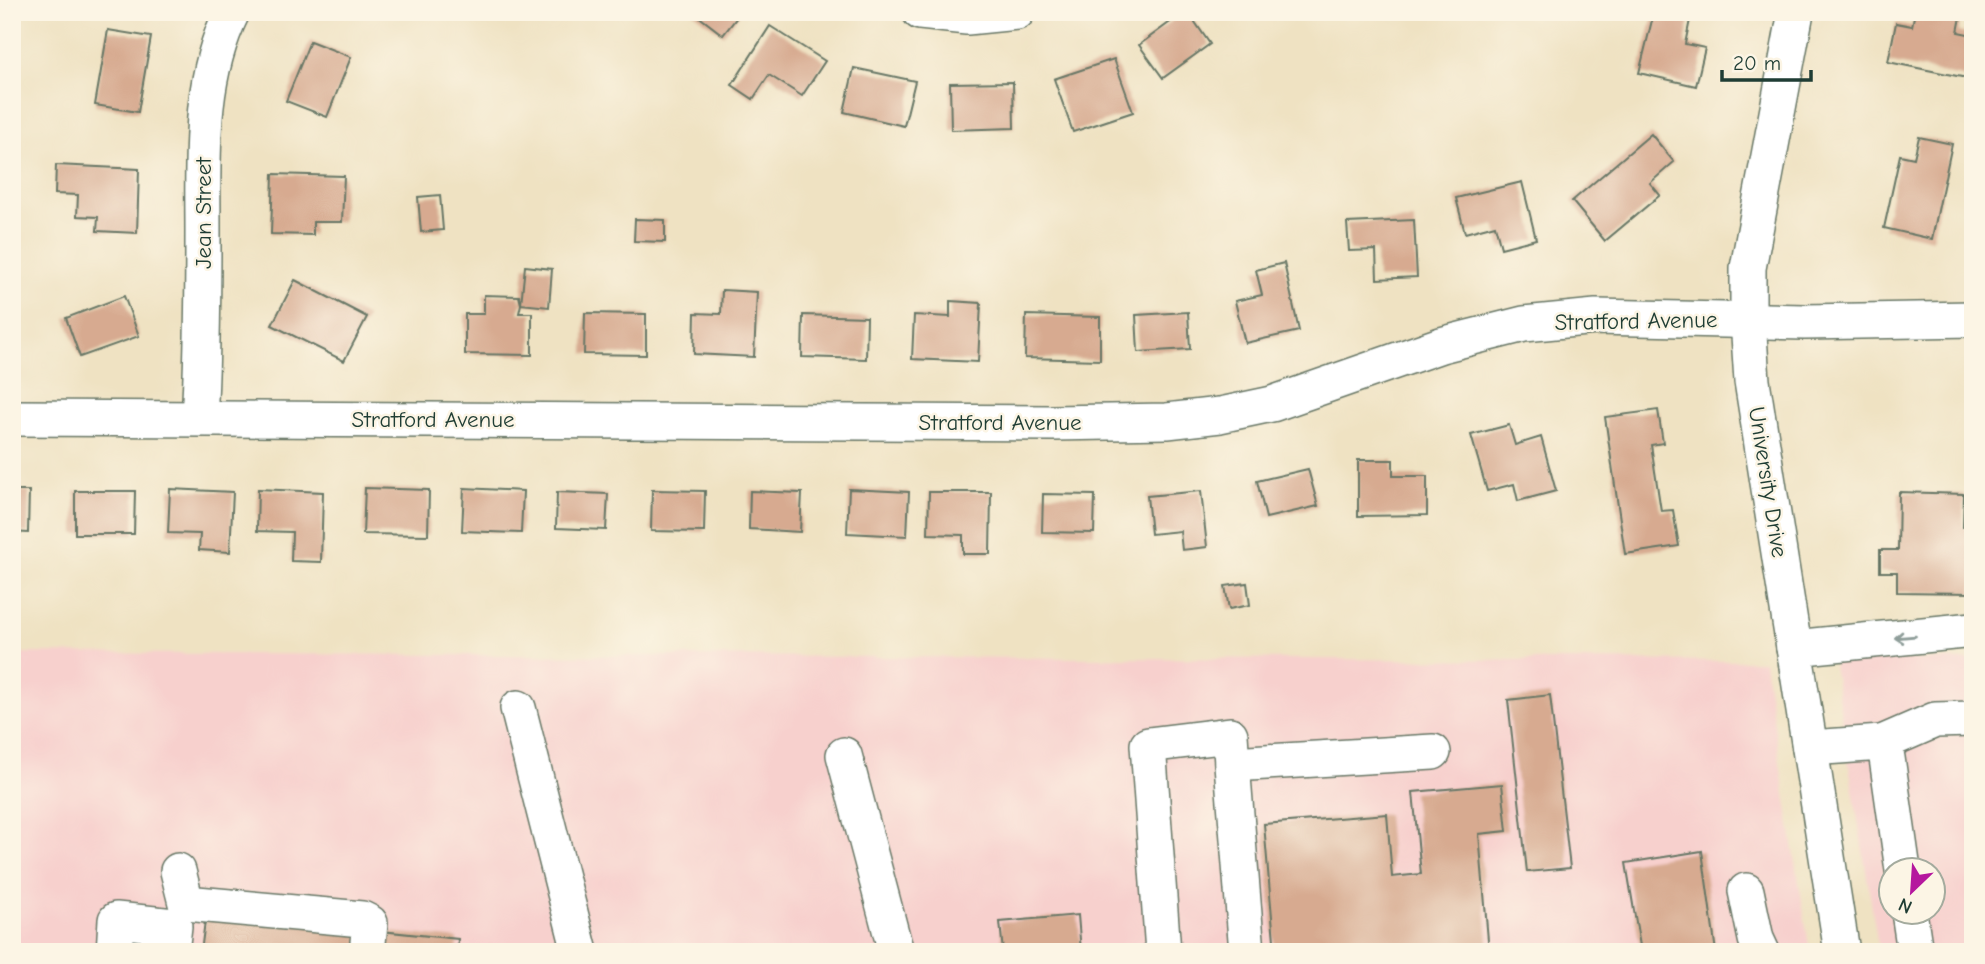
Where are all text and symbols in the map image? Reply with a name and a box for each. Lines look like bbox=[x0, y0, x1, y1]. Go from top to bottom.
scale bar bbox=[1722, 38, 1812, 82]
text: 20 m bbox=[1733, 51, 1781, 75]
street label: Jean Street bbox=[190, 156, 217, 269]
street label: Stratford Avenue bbox=[1554, 306, 1718, 336]
street label: University Drive bbox=[1743, 405, 1793, 559]
street label: Stratford Avenue bbox=[352, 406, 514, 433]
street label: Stratford Avenue bbox=[919, 409, 1081, 436]
one-way arrow bbox=[1894, 631, 1917, 644]
north arrow bbox=[1876, 856, 1946, 926]
text: N bbox=[1895, 893, 1916, 918]

